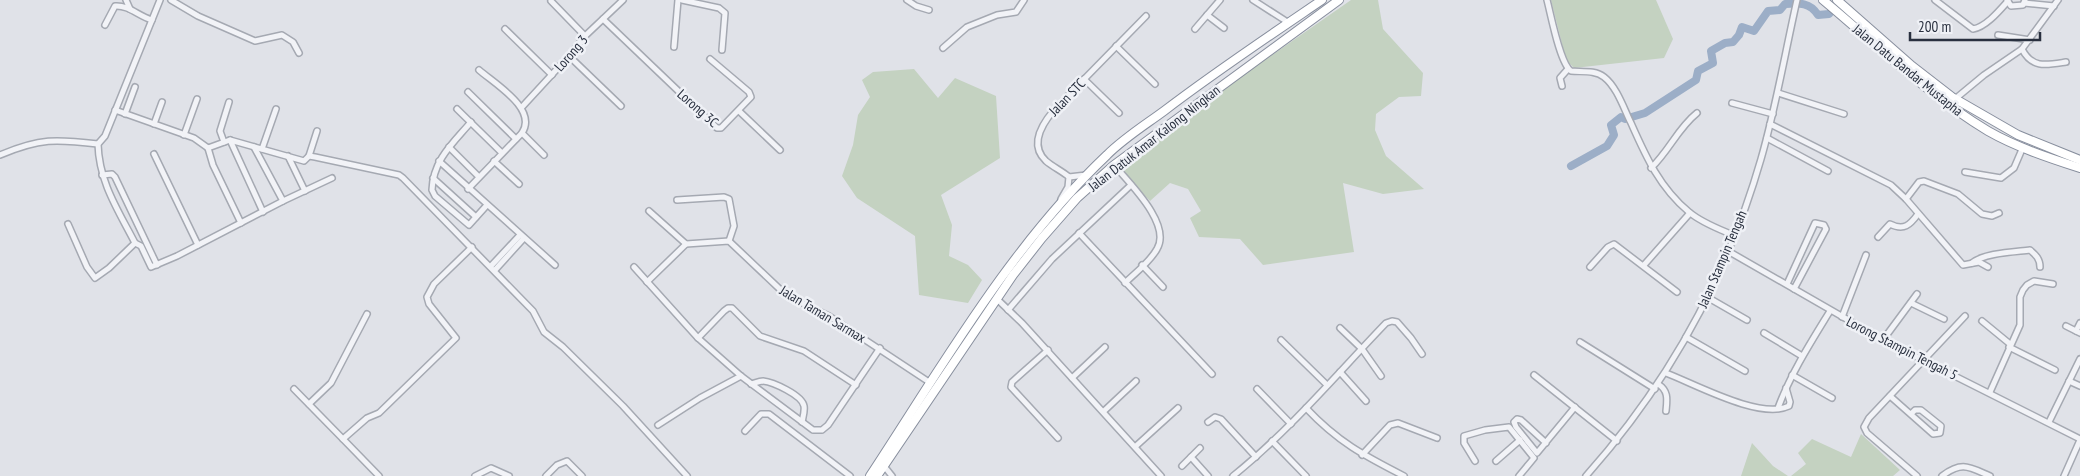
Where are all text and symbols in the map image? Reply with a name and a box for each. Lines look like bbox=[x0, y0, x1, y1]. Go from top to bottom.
scale bar bbox=[1910, 10, 2040, 42]
text: 200 m bbox=[1918, 17, 1951, 36]
street label: Jalan Datu Bandar Mustapha bbox=[1848, 19, 1967, 120]
street label: Lorong 3 bbox=[550, 31, 592, 75]
street label: Jalan STC bbox=[1044, 74, 1090, 120]
street label: Jalan Datuk Amar Kalong Ningkan bbox=[1084, 81, 1223, 196]
street label: Lorong 3C bbox=[674, 85, 723, 131]
street label: Jalan Stampin Tengah bbox=[1693, 208, 1751, 311]
street label: Jalan Taman Sarmax bbox=[776, 281, 869, 347]
street label: Lorong Stampin Tengah 5 bbox=[1843, 312, 1961, 384]

